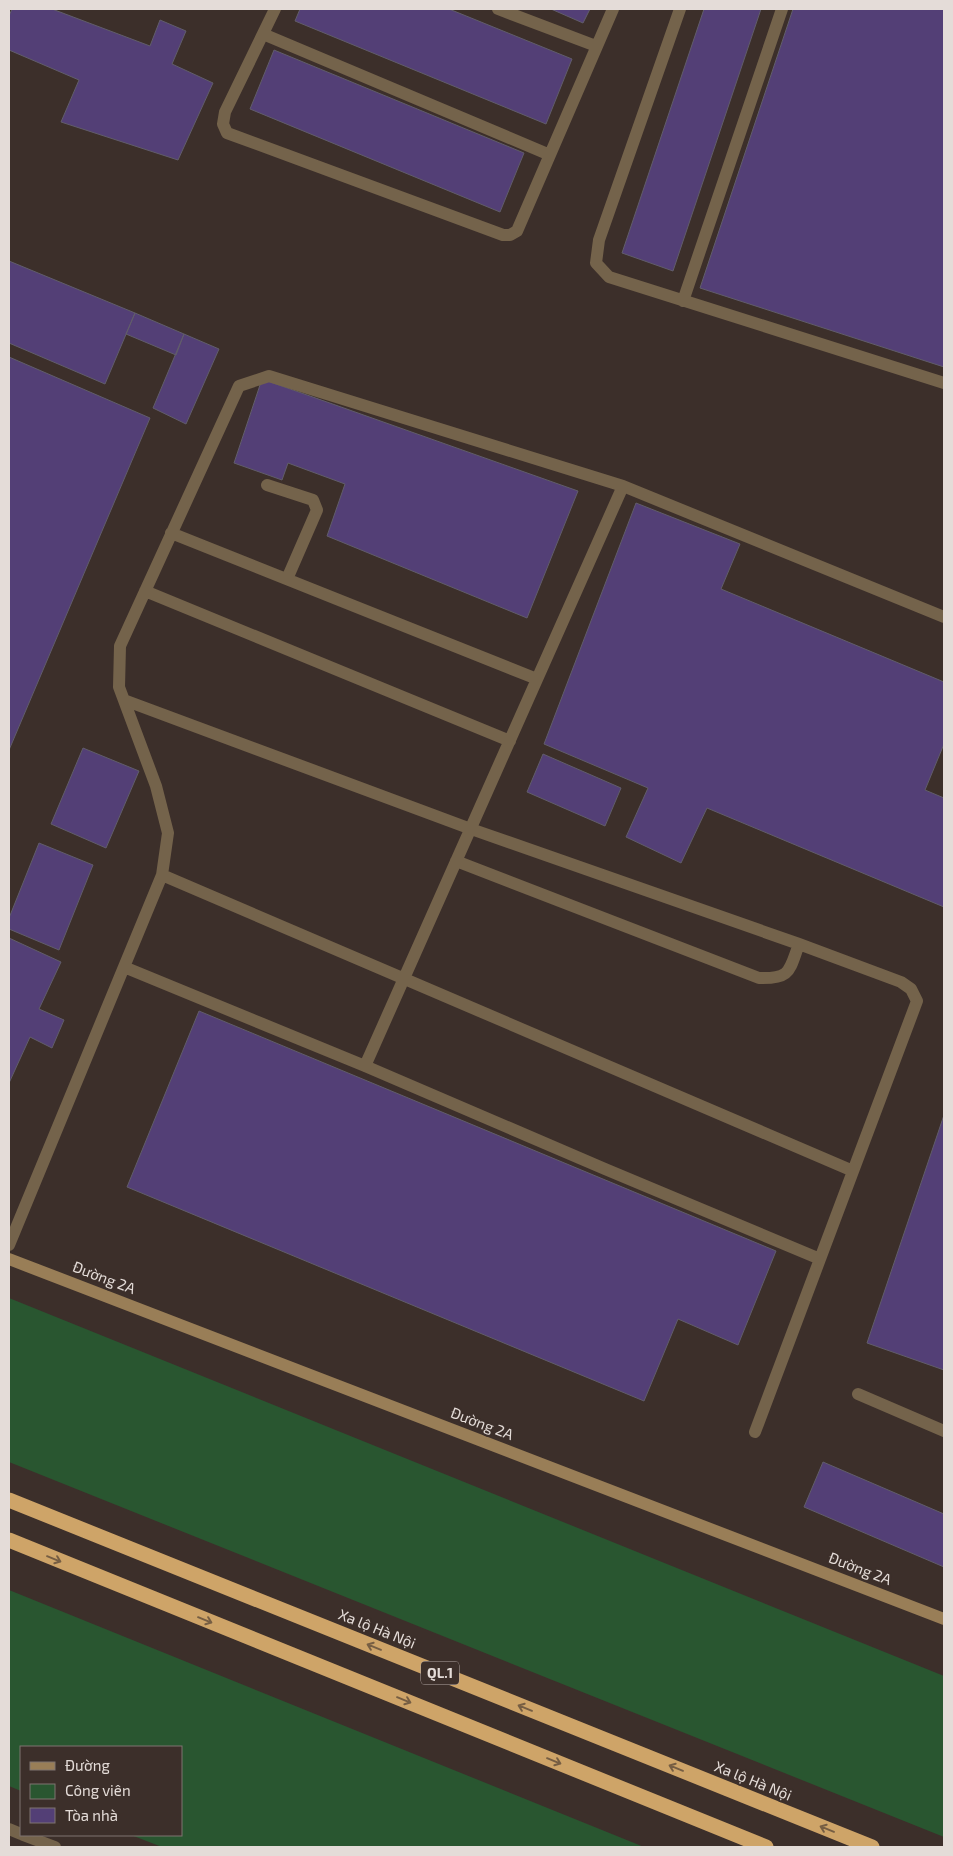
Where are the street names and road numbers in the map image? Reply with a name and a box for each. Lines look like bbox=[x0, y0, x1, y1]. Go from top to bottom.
street label: Đường 2A bbox=[70, 1257, 139, 1298]
street label: Đường 2A bbox=[448, 1403, 517, 1444]
street label: Đường 2A bbox=[826, 1548, 895, 1589]
street label: Xa lộ Hà Nội bbox=[336, 1604, 419, 1652]
road number: QL.1 bbox=[421, 1662, 459, 1685]
street label: Xa lộ Hà Nội bbox=[712, 1756, 795, 1804]

